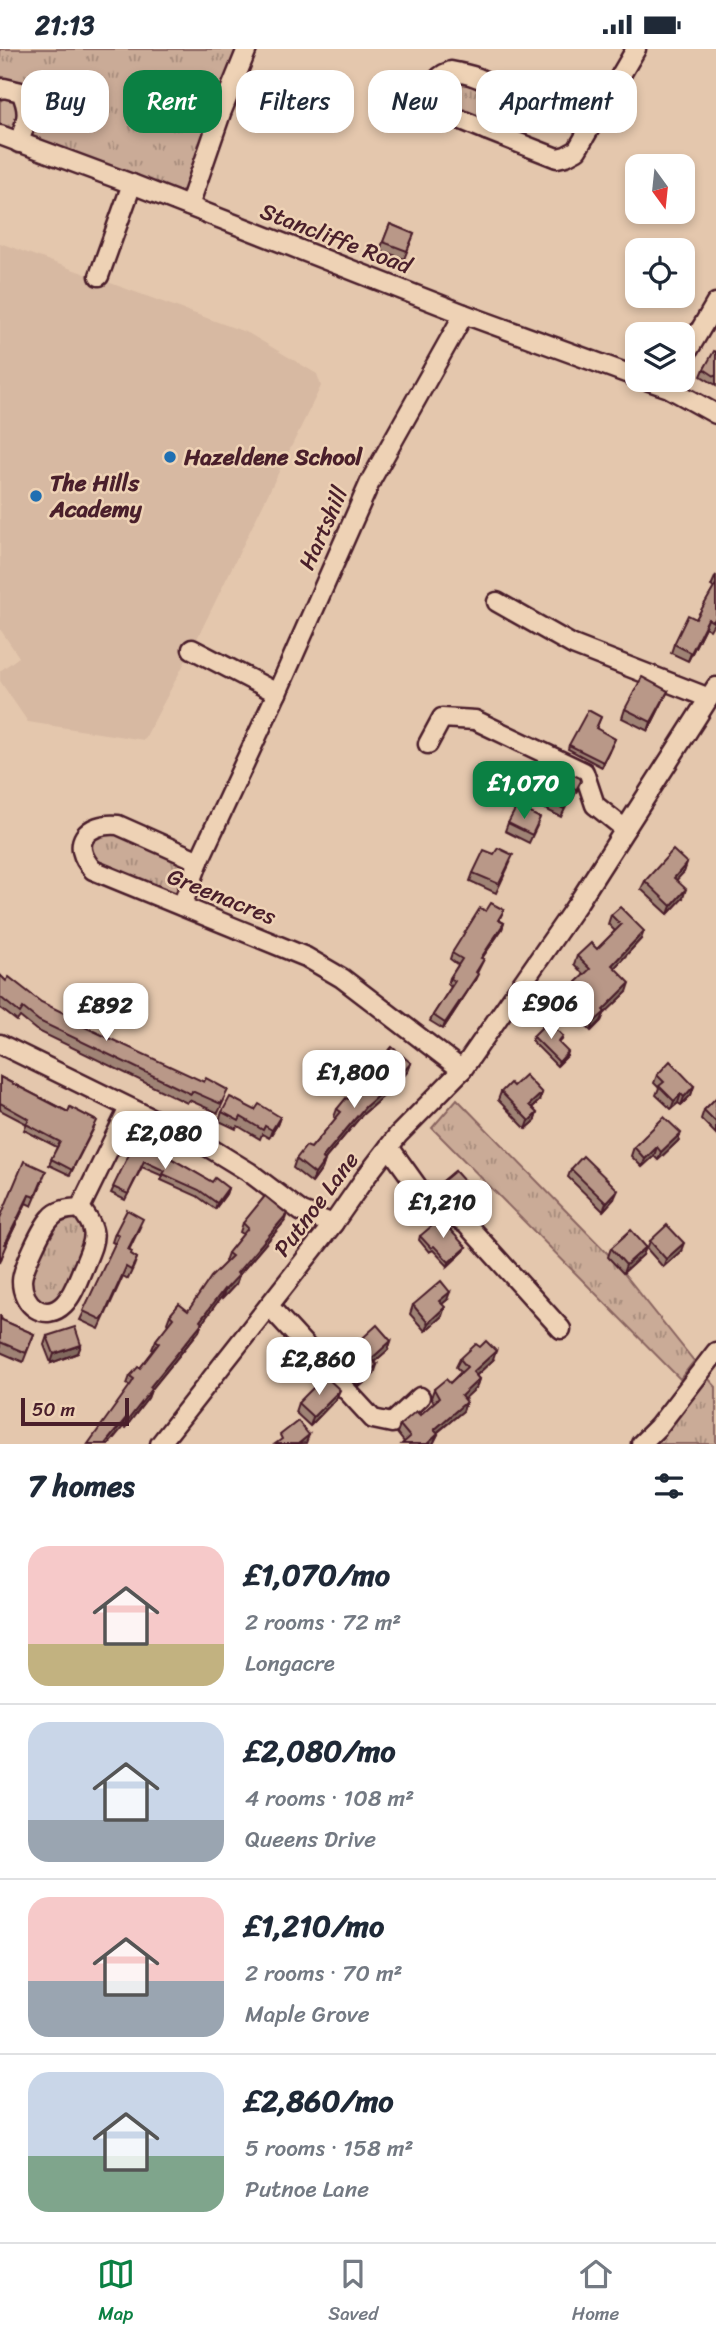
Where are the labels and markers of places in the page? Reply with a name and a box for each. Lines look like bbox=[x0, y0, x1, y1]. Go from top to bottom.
place label: Hazeldene School bbox=[183, 437, 364, 478]
marker: Hazeldene School bbox=[162, 449, 178, 465]
place label: The Hills Academy bbox=[49, 463, 143, 530]
marker: The Hills Academy bbox=[28, 488, 44, 504]
pin: £1,070 bbox=[467, 761, 581, 821]
pin: £906 bbox=[510, 981, 592, 1041]
pin: £892 bbox=[65, 983, 147, 1043]
pin: £1,800 bbox=[297, 1051, 411, 1110]
pin: £2,080 bbox=[108, 1111, 222, 1171]
pin: £1,210 bbox=[386, 1181, 500, 1240]
pin: £2,860 bbox=[262, 1337, 376, 1397]

